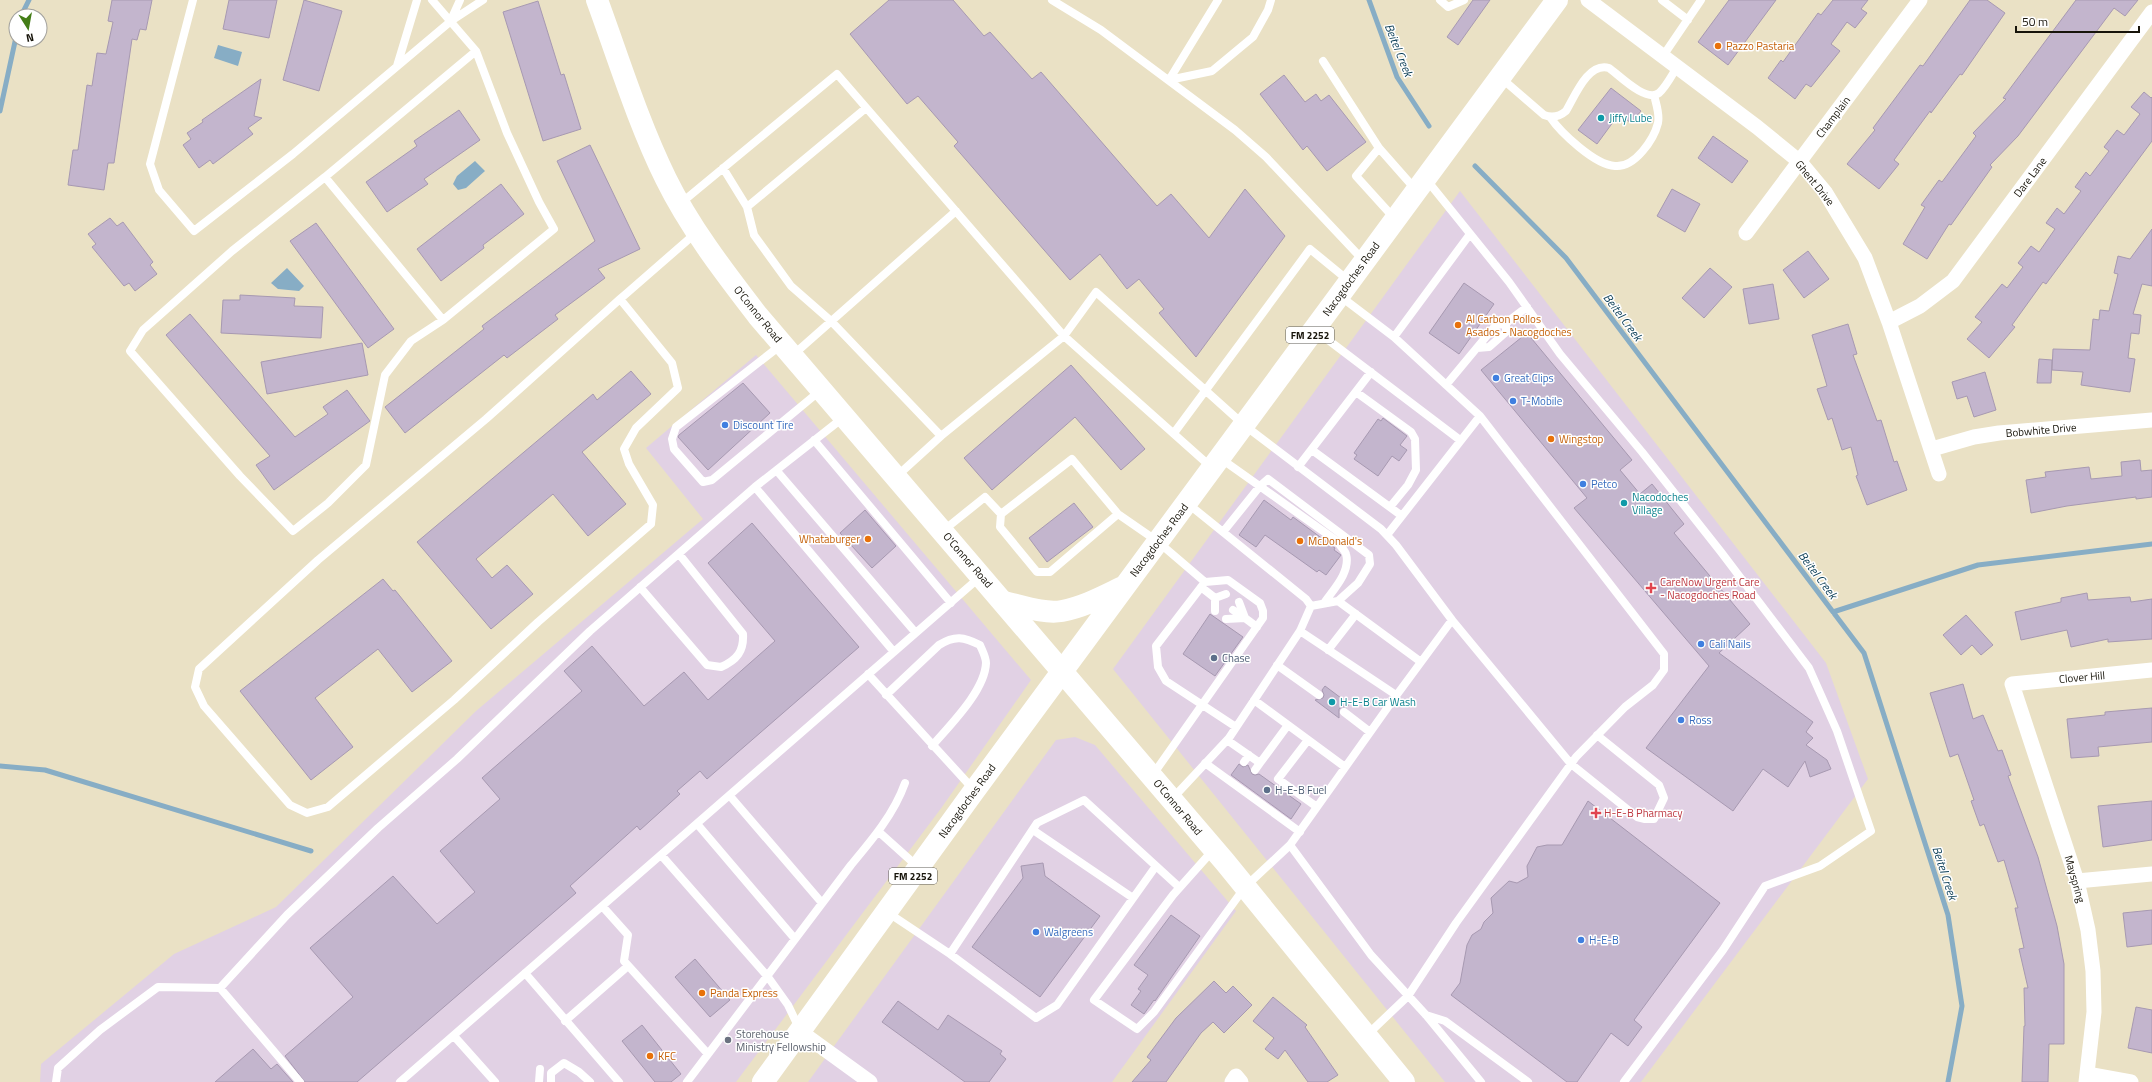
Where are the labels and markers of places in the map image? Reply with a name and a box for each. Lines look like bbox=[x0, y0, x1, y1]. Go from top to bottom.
place label: Pazzo Pastaria bbox=[1726, 38, 1795, 54]
marker: Pazzo Pastaria bbox=[1713, 41, 1723, 51]
place label: Jiffy Lube bbox=[1609, 110, 1652, 126]
marker: Jiffy Lube bbox=[1596, 113, 1606, 123]
place label: Al Carbon Pollos Asados - Nacogdoches bbox=[1466, 311, 1572, 340]
marker: Al Carbon Pollos Asados - Nacogdoches bbox=[1453, 320, 1463, 330]
place label: Great Clips bbox=[1504, 370, 1554, 386]
marker: Great Clips bbox=[1491, 373, 1501, 383]
place label: T-Mobile bbox=[1521, 393, 1563, 409]
marker: T-Mobile bbox=[1508, 396, 1518, 406]
place label: Discount Tire bbox=[733, 417, 794, 433]
marker: Discount Tire bbox=[720, 420, 730, 430]
place label: Wingstop bbox=[1559, 431, 1603, 447]
marker: Wingstop bbox=[1546, 434, 1556, 444]
place label: Petco bbox=[1591, 476, 1618, 492]
marker: Petco bbox=[1578, 479, 1588, 489]
place label: Nacodoches Village bbox=[1632, 489, 1689, 518]
marker: Nacodoches Village bbox=[1619, 498, 1629, 508]
place label: Whataburger bbox=[799, 531, 860, 547]
place label: McDonald's bbox=[1308, 533, 1362, 549]
marker: Whataburger bbox=[863, 534, 873, 544]
marker: McDonald's bbox=[1295, 536, 1305, 546]
place label: CareNow Urgent Care - Nacogdoches Road bbox=[1660, 574, 1760, 603]
marker: CareNow Urgent Care - Nacogdoches Road bbox=[1645, 582, 1657, 594]
place label: Cali Nails bbox=[1709, 636, 1751, 652]
marker: Cali Nails bbox=[1696, 639, 1706, 649]
place label: Chase bbox=[1222, 650, 1251, 666]
marker: Chase bbox=[1209, 653, 1219, 663]
place label: H-E-B Car Wash bbox=[1340, 694, 1416, 710]
marker: H-E-B Car Wash bbox=[1327, 697, 1337, 707]
place label: Ross bbox=[1689, 712, 1712, 728]
marker: Ross bbox=[1676, 715, 1686, 725]
place label: H-E-B Fuel bbox=[1275, 782, 1327, 798]
marker: H-E-B Fuel bbox=[1262, 785, 1272, 795]
place label: H-E-B Pharmacy bbox=[1604, 805, 1683, 821]
marker: H-E-B Pharmacy bbox=[1591, 808, 1601, 818]
place label: Walgreens bbox=[1044, 924, 1093, 940]
marker: Walgreens bbox=[1031, 927, 1041, 937]
place label: H-E-B bbox=[1589, 932, 1619, 948]
marker: H-E-B bbox=[1576, 935, 1586, 945]
place label: Panda Express bbox=[710, 985, 778, 1001]
marker: Panda Express bbox=[697, 988, 707, 998]
place label: Storehouse Ministry Fellowship bbox=[736, 1026, 826, 1055]
marker: Storehouse Ministry Fellowship bbox=[723, 1035, 733, 1045]
place label: KFC bbox=[658, 1048, 676, 1064]
marker: KFC bbox=[645, 1051, 655, 1061]

